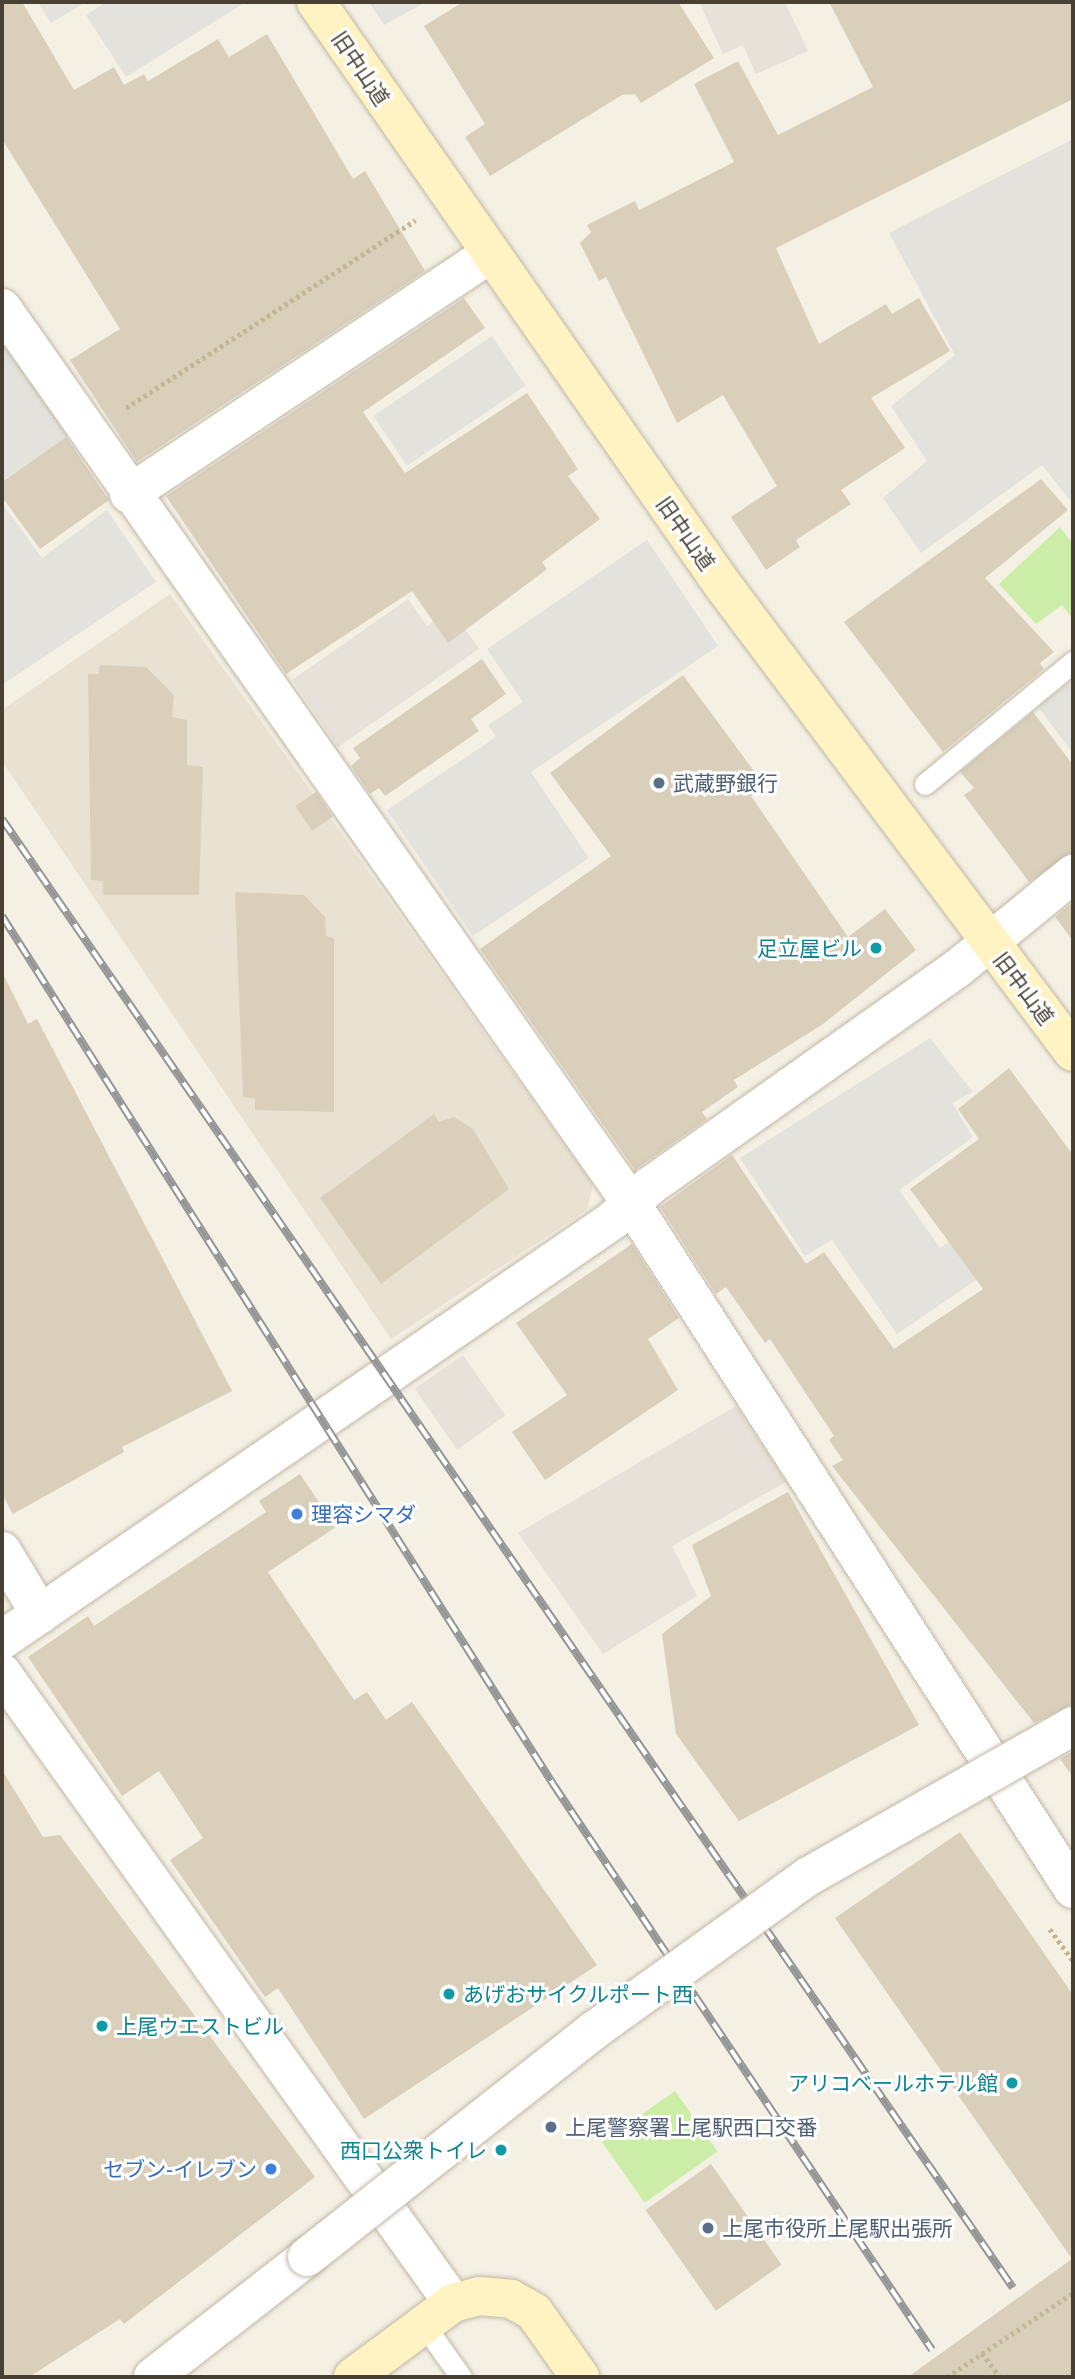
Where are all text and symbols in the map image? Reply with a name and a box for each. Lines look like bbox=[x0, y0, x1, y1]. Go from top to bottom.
street label: 旧中山道 bbox=[327, 26, 395, 110]
street label: 旧中山道 bbox=[652, 491, 720, 575]
place label: 武蔵野銀行 bbox=[673, 770, 778, 796]
marker: 武蔵野銀行 bbox=[651, 775, 667, 791]
place label: 足立屋ビル bbox=[757, 935, 862, 961]
marker: 足立屋ビル bbox=[868, 940, 884, 956]
street label: 旧中山道 bbox=[989, 947, 1059, 1029]
place label: 理容シマダ bbox=[311, 1501, 416, 1527]
marker: 理容シマダ bbox=[289, 1506, 305, 1522]
place label: あげおサイクルポート西 bbox=[463, 1981, 694, 2007]
marker: あげおサイクルポート西 bbox=[441, 1986, 457, 2002]
place label: 上尾ウエストビル bbox=[116, 2013, 284, 2039]
marker: 上尾ウエストビル bbox=[94, 2018, 110, 2034]
place label: アリコベールホテル館 bbox=[788, 2070, 998, 2096]
marker: アリコベールホテル館 bbox=[1004, 2075, 1020, 2091]
place label: 上尾警察署上尾駅西口交番 bbox=[565, 2114, 817, 2140]
marker: 上尾警察署上尾駅西口交番 bbox=[543, 2119, 559, 2135]
place label: 西口公衆トイレ bbox=[340, 2137, 487, 2163]
marker: 西口公衆トイレ bbox=[493, 2142, 509, 2158]
place label: セブン-イレブン bbox=[103, 2156, 257, 2182]
marker: セブン-イレブン bbox=[263, 2161, 279, 2177]
place label: 上尾市役所上尾駅出張所 bbox=[722, 2215, 953, 2241]
marker: 上尾市役所上尾駅出張所 bbox=[700, 2220, 716, 2236]

